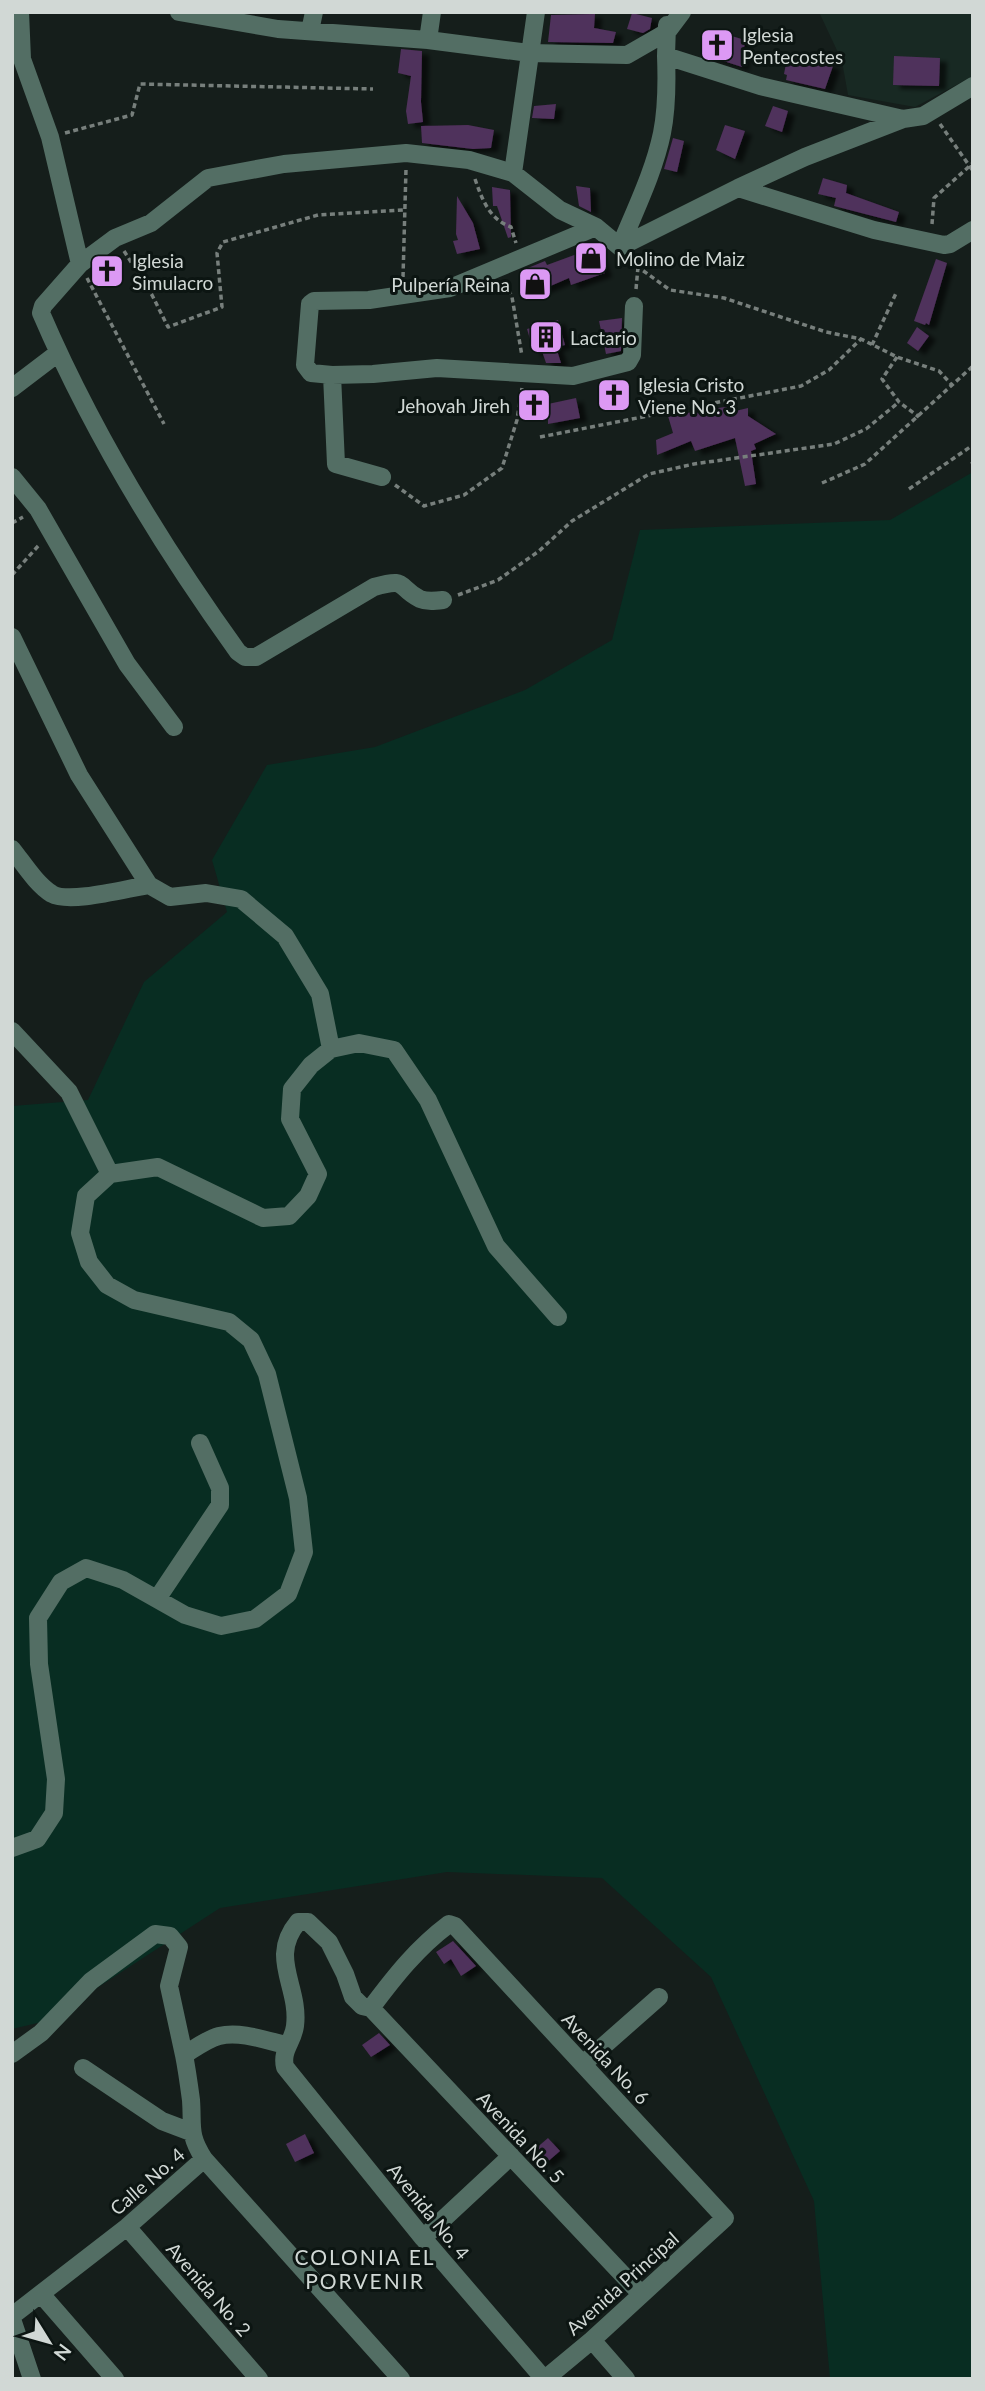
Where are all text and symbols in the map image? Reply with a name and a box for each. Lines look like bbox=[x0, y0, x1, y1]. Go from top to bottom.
place label: Iglesia Pentecostes bbox=[742, 23, 843, 68]
church icon: Iglesia Pentecostes bbox=[698, 26, 736, 64]
shop icon: Molino de Maiz bbox=[572, 239, 610, 277]
place label: Molino de Maiz bbox=[616, 247, 745, 270]
place label: Iglesia Simulacro bbox=[132, 249, 213, 294]
church icon: Iglesia Simulacro bbox=[88, 252, 126, 290]
shop icon: Pulpería Reina bbox=[516, 265, 554, 303]
place label: Pulpería Reina bbox=[391, 273, 510, 296]
building icon: Lactario bbox=[527, 318, 565, 356]
place label: Lactario bbox=[570, 326, 637, 349]
place label: Iglesia Cristo Viene No. 3 bbox=[638, 373, 744, 418]
church icon: Iglesia Cristo Viene No. 3 bbox=[595, 376, 633, 414]
church icon: Jehovah Jireh bbox=[515, 386, 553, 424]
place label: Jehovah Jireh bbox=[398, 394, 510, 417]
street label: Avenida No. 6 bbox=[558, 2007, 654, 2109]
street label: Avenida No. 5 bbox=[473, 2086, 569, 2188]
street label: Calle No. 4 bbox=[105, 2142, 189, 2220]
street label: Avenida No. 4 bbox=[383, 2158, 475, 2264]
street label: Avenida Principal bbox=[561, 2227, 683, 2339]
street label: Avenida No. 2 bbox=[162, 2237, 256, 2341]
district label: COLONIA EL PORVENIR bbox=[294, 2244, 436, 2293]
north arrow bbox=[14, 2307, 84, 2377]
text: N bbox=[49, 2340, 77, 2365]

